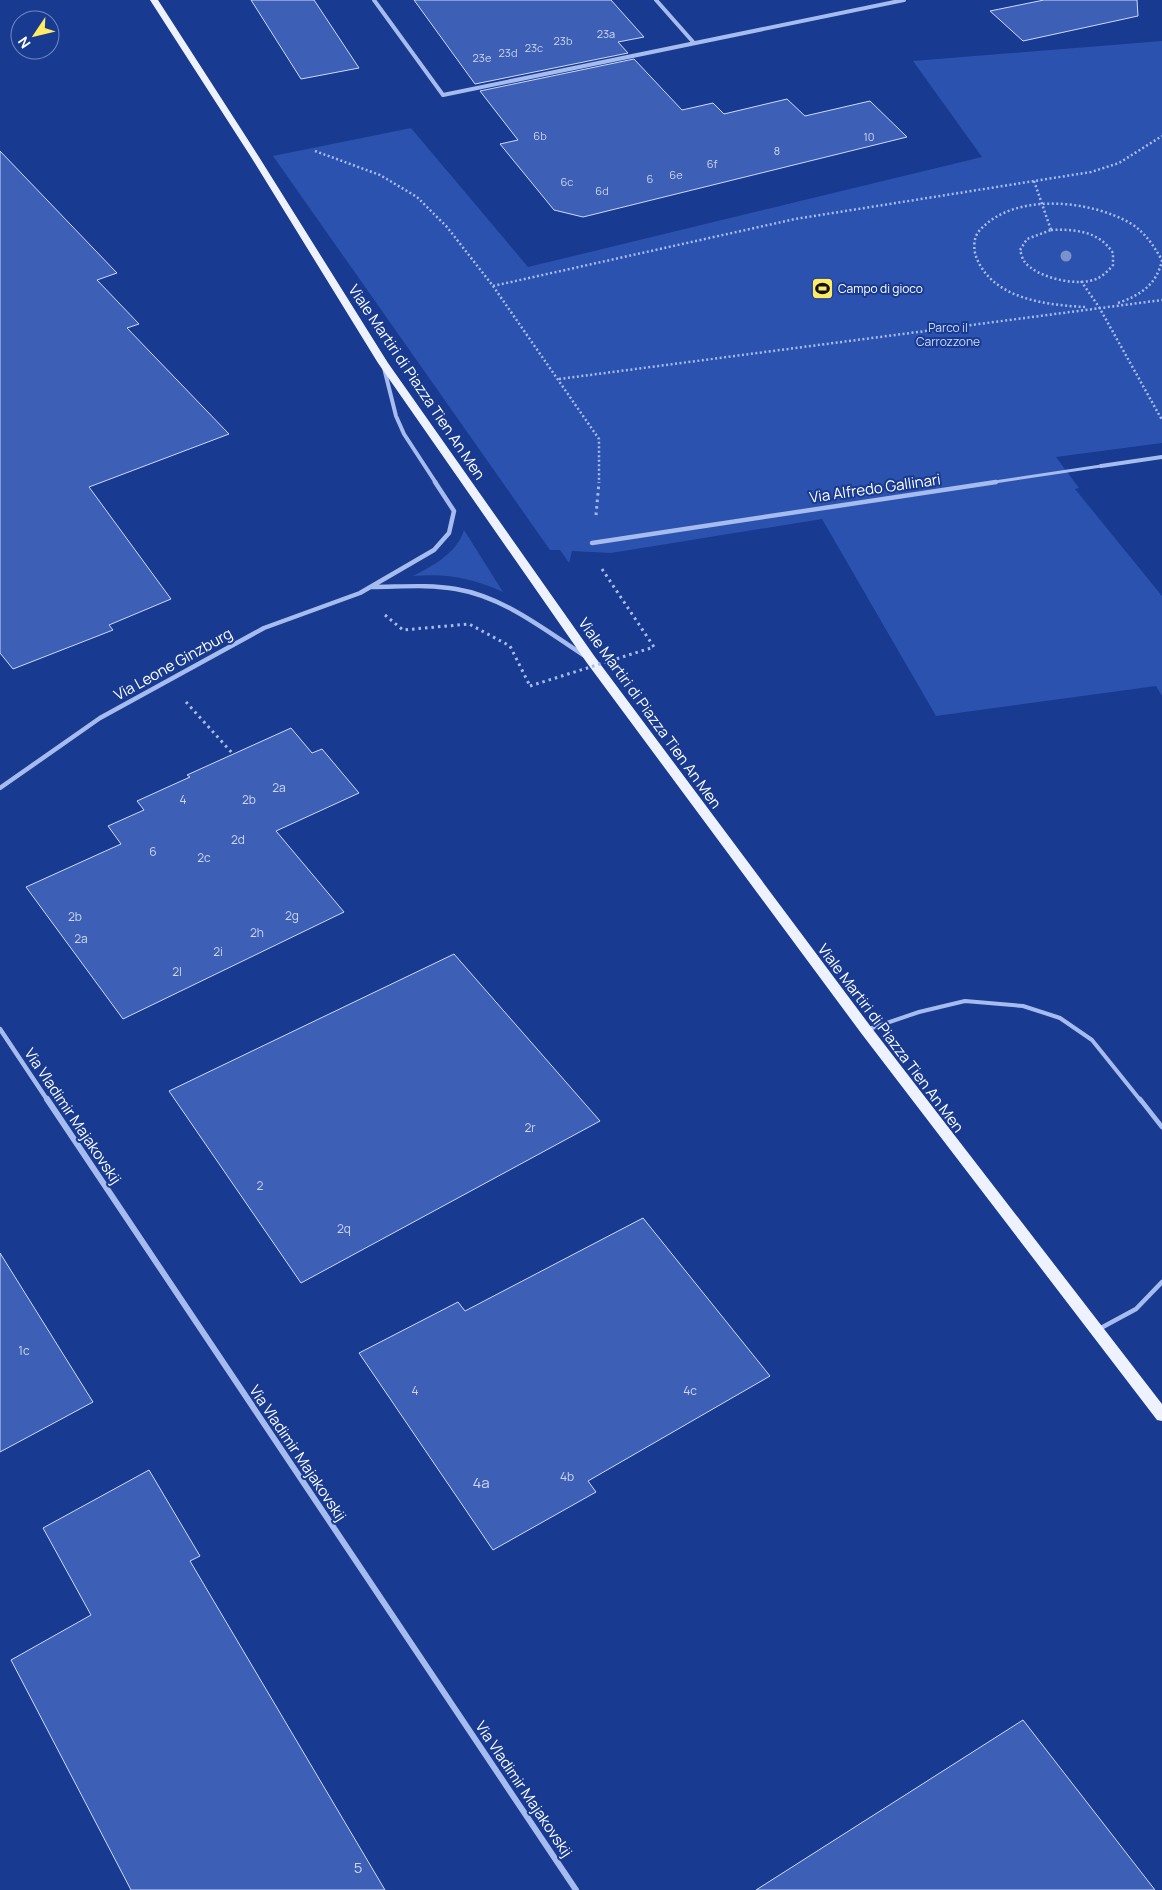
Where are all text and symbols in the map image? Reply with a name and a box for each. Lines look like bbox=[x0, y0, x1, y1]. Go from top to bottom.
north arrow bbox=[10, 10, 60, 60]
house number: 23a bbox=[597, 26, 615, 41]
text: N bbox=[13, 33, 35, 52]
house number: 23b bbox=[554, 33, 573, 48]
house number: 23c bbox=[525, 40, 543, 55]
house number: 23d bbox=[499, 45, 517, 60]
house number: 23e bbox=[473, 50, 492, 65]
house number: 6b bbox=[533, 128, 547, 143]
house number: 10 bbox=[863, 129, 875, 144]
house number: 8 bbox=[774, 143, 780, 158]
house number: 6f bbox=[707, 156, 717, 171]
house number: 6e bbox=[669, 167, 683, 182]
house number: 6 bbox=[647, 171, 654, 186]
house number: 6c bbox=[561, 174, 573, 189]
house number: 6d bbox=[595, 183, 609, 198]
sports icon: Campo di gioco bbox=[810, 276, 834, 300]
street label: Viale Martiri di Piazza Tien An Men bbox=[344, 280, 490, 484]
place label: Campo di gioco bbox=[838, 280, 923, 297]
park label: Parco il Carrozzone bbox=[916, 319, 980, 350]
street label: Via Alfredo Gallinari bbox=[808, 468, 942, 508]
street label: Viale Martiri di Piazza Tien An Men bbox=[574, 613, 726, 813]
street label: Via Leone Ginzburg bbox=[110, 623, 236, 705]
house number: 2a bbox=[272, 779, 286, 796]
house number: 4 bbox=[179, 791, 187, 808]
house number: 2b bbox=[242, 791, 256, 808]
house number: 2d bbox=[231, 831, 245, 848]
house number: 6 bbox=[149, 843, 157, 860]
house number: 2c bbox=[197, 849, 211, 866]
house number: 2g bbox=[285, 907, 299, 924]
house number: 2b bbox=[68, 908, 82, 925]
house number: 2h bbox=[250, 924, 264, 941]
house number: 2a bbox=[74, 930, 88, 947]
street label: Viale Martiri di Piazza Tien An Men bbox=[813, 939, 969, 1137]
house number: 2i bbox=[213, 943, 223, 960]
house number: 2l bbox=[172, 963, 182, 980]
street label: Via Vladimir Majakovskij bbox=[20, 1044, 126, 1188]
house number: 2r bbox=[524, 1119, 536, 1136]
house number: 2 bbox=[257, 1177, 264, 1194]
house number: 2q bbox=[337, 1220, 351, 1237]
house number: 1c bbox=[18, 1342, 30, 1359]
street label: Via Vladimir Majakovskij bbox=[245, 1381, 351, 1525]
house number: 4 bbox=[411, 1382, 419, 1399]
house number: 4c bbox=[683, 1382, 697, 1399]
house number: 4b bbox=[560, 1468, 574, 1485]
house number: 4a bbox=[472, 1472, 490, 1493]
street label: Via Vladimir Majakovskij bbox=[471, 1717, 577, 1861]
house number: 5 bbox=[354, 1857, 362, 1878]

